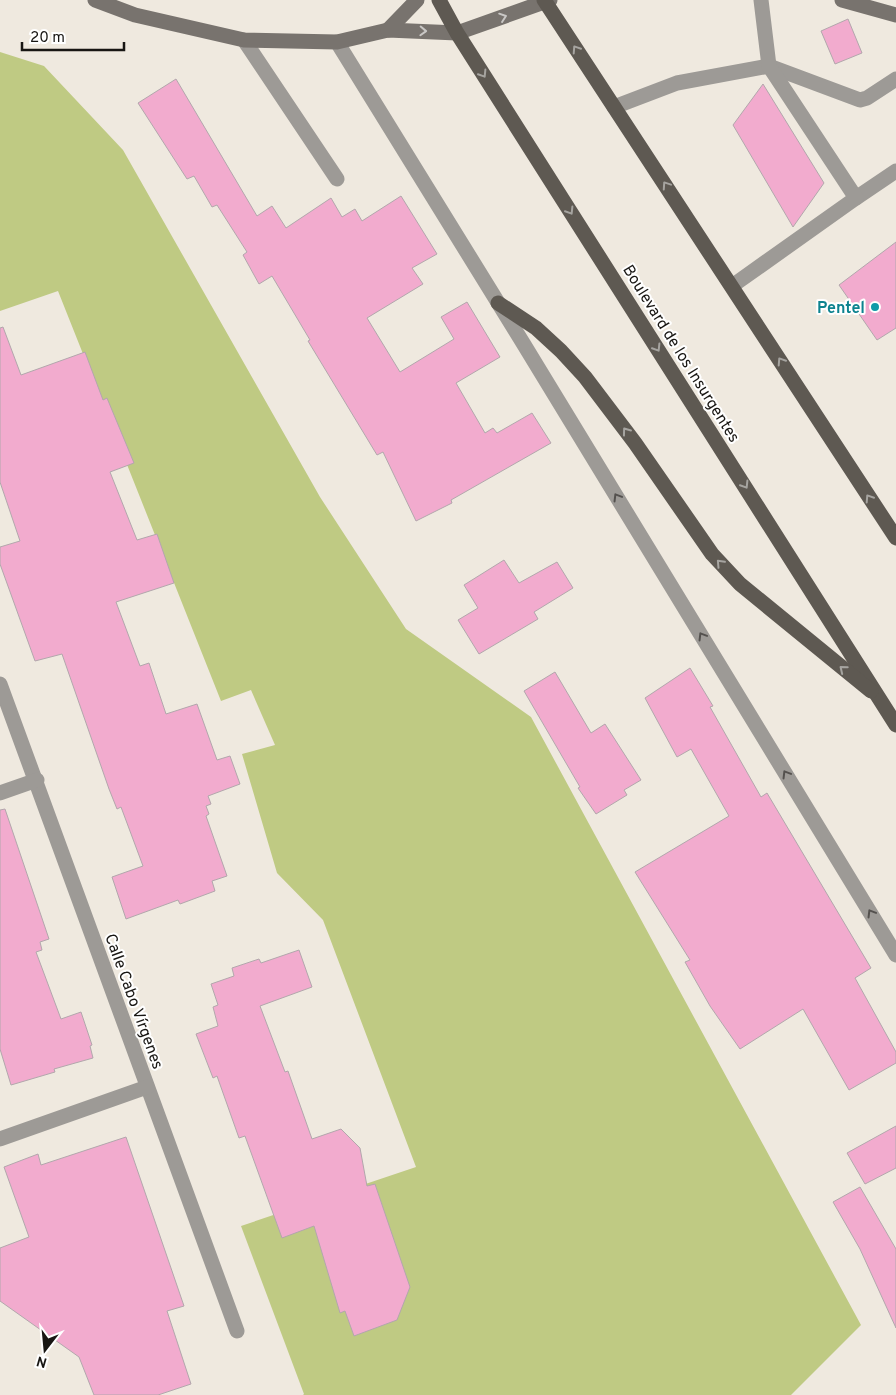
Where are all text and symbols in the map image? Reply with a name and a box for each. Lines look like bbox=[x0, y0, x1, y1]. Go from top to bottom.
one-way arrow bbox=[498, 12, 507, 22]
scale bar bbox=[22, 20, 125, 52]
one-way arrow bbox=[419, 26, 427, 37]
text: 20 m bbox=[30, 29, 65, 48]
one-way arrow bbox=[573, 45, 582, 55]
one-way arrow bbox=[477, 68, 486, 77]
one-way arrow bbox=[662, 181, 672, 190]
one-way arrow bbox=[564, 206, 574, 215]
street label: Boulevard de los Insurgentes bbox=[617, 261, 743, 447]
place label: Pentel bbox=[817, 299, 865, 319]
marker: Pentel bbox=[869, 301, 881, 313]
one-way arrow bbox=[651, 343, 661, 352]
one-way arrow bbox=[778, 358, 787, 367]
one-way arrow bbox=[623, 427, 632, 436]
one-way arrow bbox=[738, 480, 748, 489]
one-way arrow bbox=[614, 493, 624, 502]
one-way arrow bbox=[866, 494, 876, 503]
one-way arrow bbox=[717, 559, 726, 568]
one-way arrow bbox=[699, 632, 708, 641]
one-way arrow bbox=[840, 666, 849, 674]
one-way arrow bbox=[783, 771, 793, 780]
one-way arrow bbox=[867, 910, 877, 919]
street label: Calle Cabo Vírgenes bbox=[99, 931, 167, 1072]
north arrow bbox=[20, 1325, 70, 1375]
text: N bbox=[35, 1351, 49, 1371]

